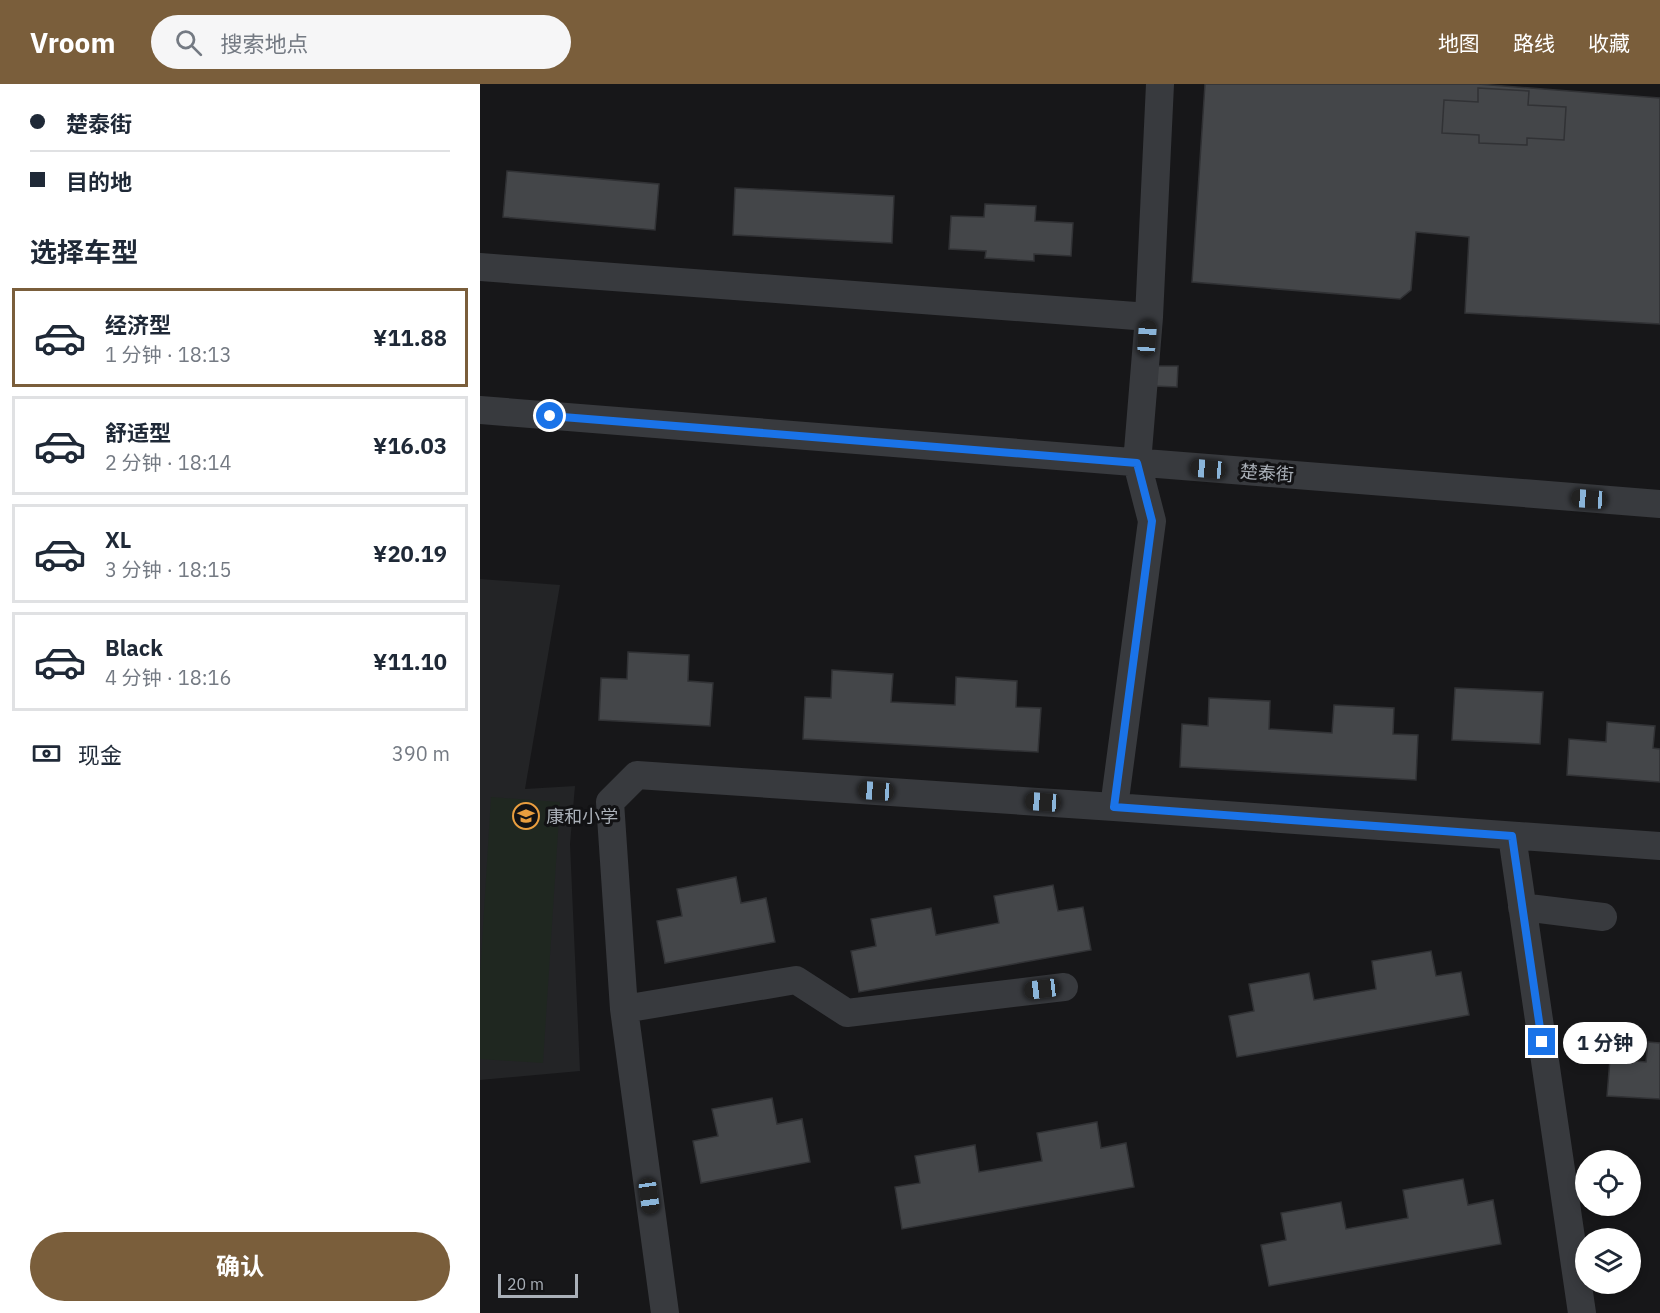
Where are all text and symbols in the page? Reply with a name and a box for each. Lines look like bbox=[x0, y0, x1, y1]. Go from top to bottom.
search box bbox=[151, 15, 571, 69]
text: Vroom bbox=[30, 24, 115, 61]
icon: search bbox=[172, 26, 205, 59]
text: 搜索地点 bbox=[220, 29, 308, 58]
text: 地图 bbox=[1438, 29, 1480, 57]
text: 路线 bbox=[1513, 29, 1555, 57]
text: 收藏 bbox=[1588, 29, 1630, 57]
text: 楚泰街 bbox=[66, 109, 132, 138]
text: 目的地 bbox=[66, 167, 132, 196]
text: 选择车型 bbox=[30, 234, 138, 269]
text: 经济型 bbox=[105, 310, 171, 339]
icon: car bbox=[33, 311, 87, 365]
car bbox=[1137, 319, 1157, 357]
text: ¥11.88 bbox=[373, 323, 447, 352]
text: 1 分钟 · 18:13 bbox=[105, 341, 232, 368]
route start bbox=[536, 402, 563, 429]
text: 舒适型 bbox=[105, 418, 171, 447]
icon: car bbox=[33, 419, 87, 473]
text: ¥16.03 bbox=[373, 431, 447, 460]
text: 2 分钟 · 18:14 bbox=[105, 449, 232, 476]
car bbox=[1189, 458, 1227, 480]
street label: 楚泰街 bbox=[1239, 460, 1295, 486]
car bbox=[1570, 489, 1608, 509]
text: XL bbox=[105, 525, 131, 554]
icon: car bbox=[33, 527, 87, 581]
text: ¥20.19 bbox=[373, 539, 447, 568]
text: 3 分钟 · 18:15 bbox=[105, 556, 232, 583]
text: Black bbox=[105, 633, 163, 662]
icon: car bbox=[33, 635, 87, 689]
text: ¥11.10 bbox=[373, 647, 447, 676]
text: 4 分钟 · 18:16 bbox=[105, 664, 232, 691]
icon: cash bbox=[30, 737, 63, 770]
text: 现金 bbox=[78, 740, 122, 769]
text: 390 m bbox=[392, 740, 450, 767]
car bbox=[857, 781, 895, 801]
car bbox=[1024, 792, 1062, 812]
school or university icon: 康和小学 bbox=[511, 801, 541, 831]
place label: 康和小学 bbox=[546, 805, 618, 828]
car bbox=[1023, 978, 1061, 1000]
callout: 1 分钟 bbox=[1563, 1021, 1647, 1063]
route end bbox=[1528, 1028, 1555, 1055]
text: 1 分钟 bbox=[1577, 1029, 1633, 1056]
map controls bbox=[1575, 1150, 1641, 1294]
button: locate bbox=[1575, 1150, 1641, 1216]
car bbox=[638, 1177, 660, 1215]
button: layers bbox=[1575, 1228, 1641, 1294]
button: 确认 bbox=[30, 1232, 450, 1301]
scale bar bbox=[498, 1271, 578, 1298]
text: 20 m bbox=[507, 1274, 544, 1294]

